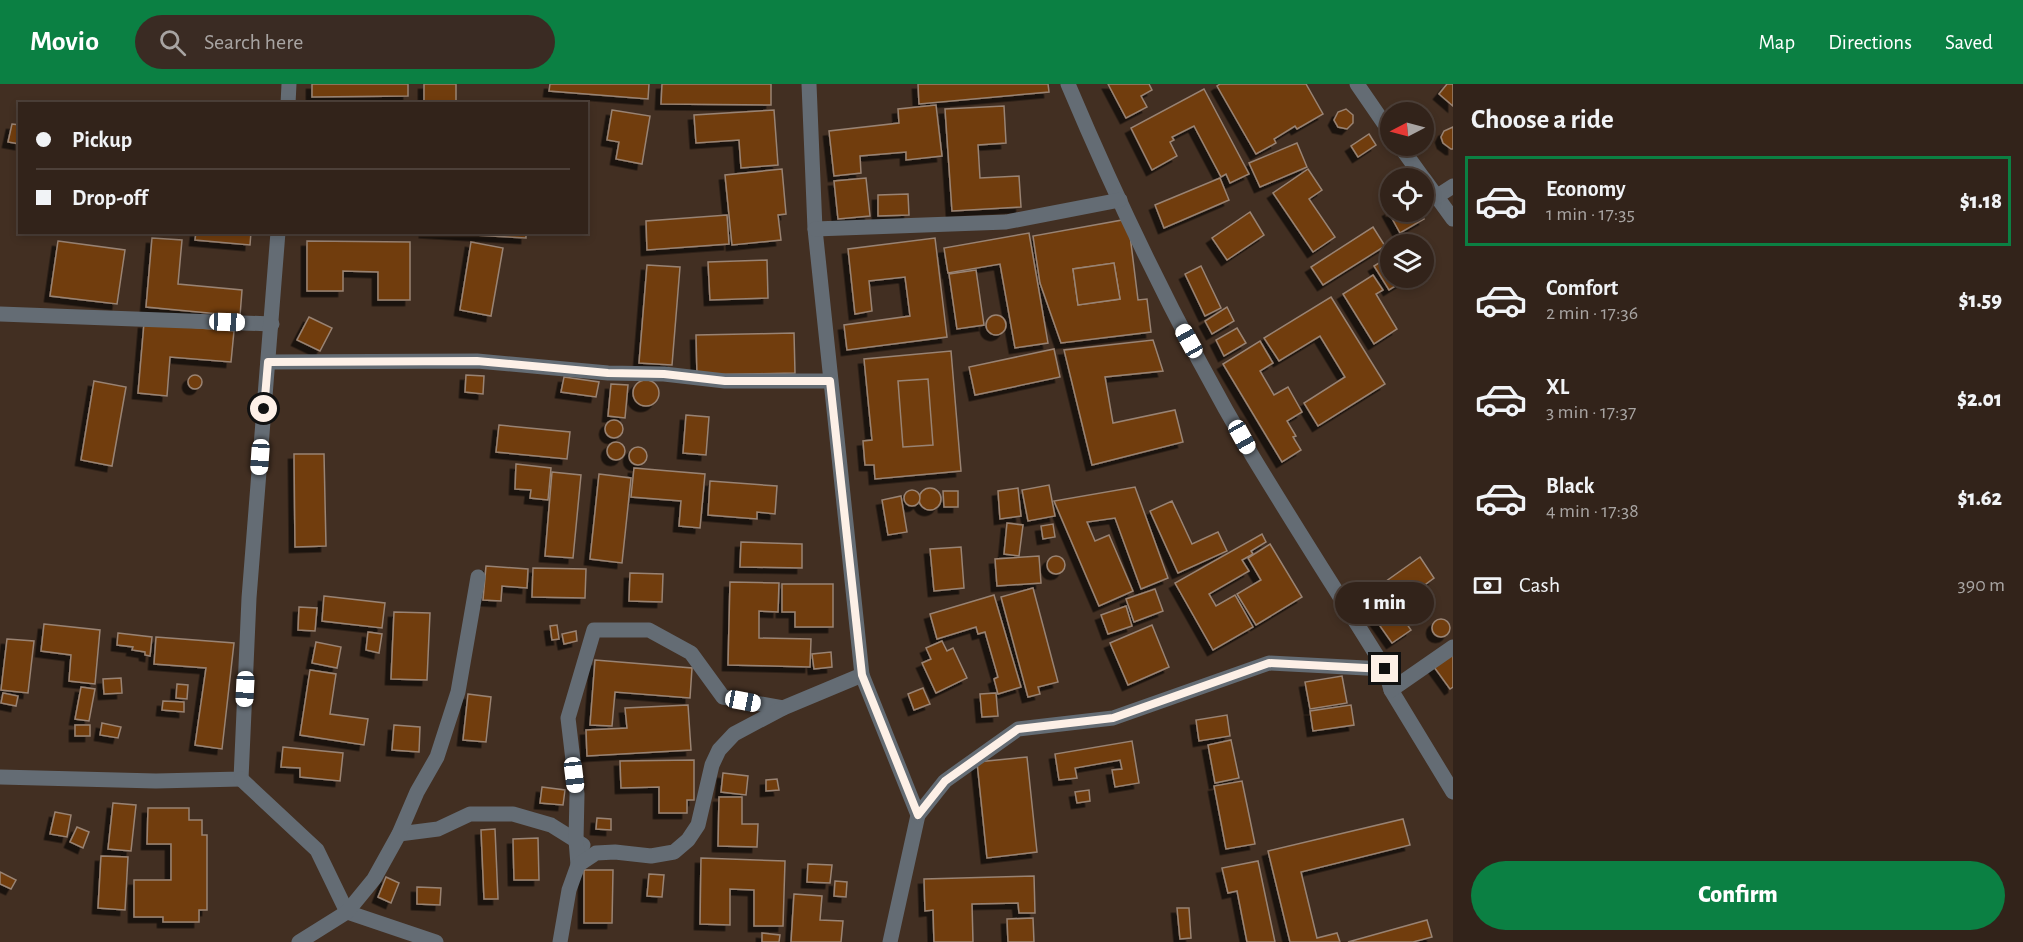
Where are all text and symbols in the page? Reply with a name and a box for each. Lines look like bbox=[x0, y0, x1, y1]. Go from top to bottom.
search box bbox=[135, 15, 555, 69]
icon: search bbox=[156, 26, 189, 59]
text: Movio bbox=[30, 28, 99, 56]
text: Search here bbox=[204, 31, 303, 53]
text: Map bbox=[1759, 32, 1795, 53]
text: Directions bbox=[1828, 32, 1912, 53]
text: Saved bbox=[1945, 32, 1993, 53]
north arrow bbox=[1380, 102, 1434, 156]
map controls bbox=[1380, 102, 1434, 288]
text: Choose a ride bbox=[1471, 106, 1614, 133]
text: Pickup bbox=[72, 129, 132, 151]
button: locate bbox=[1380, 168, 1434, 222]
icon: car bbox=[1474, 174, 1528, 228]
text: Economy bbox=[1546, 178, 1626, 200]
text: Drop-off bbox=[72, 187, 148, 209]
text: $1.18 bbox=[1960, 190, 2002, 212]
text: 1 min · 17:35 bbox=[1546, 204, 1635, 224]
button: layers bbox=[1380, 234, 1434, 288]
icon: car bbox=[1474, 273, 1528, 327]
text: Comfort bbox=[1546, 277, 1618, 299]
text: $1.59 bbox=[1958, 289, 2002, 311]
text: 2 min · 17:36 bbox=[1546, 303, 1638, 323]
car bbox=[209, 312, 245, 332]
car bbox=[1172, 321, 1206, 361]
icon: car bbox=[1474, 372, 1528, 426]
text: XL bbox=[1546, 376, 1569, 398]
text: $2.01 bbox=[1957, 388, 2002, 410]
route start bbox=[250, 395, 277, 422]
text: 3 min · 17:37 bbox=[1546, 402, 1636, 422]
car bbox=[1225, 417, 1259, 457]
car bbox=[250, 438, 270, 476]
icon: car bbox=[1474, 471, 1528, 525]
text: Black bbox=[1546, 475, 1594, 497]
text: $1.62 bbox=[1958, 487, 2002, 509]
text: 4 min · 17:38 bbox=[1546, 501, 1639, 521]
icon: cash bbox=[1471, 569, 1504, 602]
text: Cash bbox=[1519, 574, 1560, 596]
text: 390 m bbox=[1958, 575, 2005, 595]
callout: 1 min bbox=[1336, 582, 1434, 624]
text: 1 min bbox=[1363, 593, 1406, 613]
route end bbox=[1371, 655, 1398, 682]
car bbox=[235, 671, 255, 707]
car bbox=[724, 689, 762, 713]
car bbox=[563, 756, 585, 794]
button: Confirm bbox=[1471, 861, 2005, 930]

